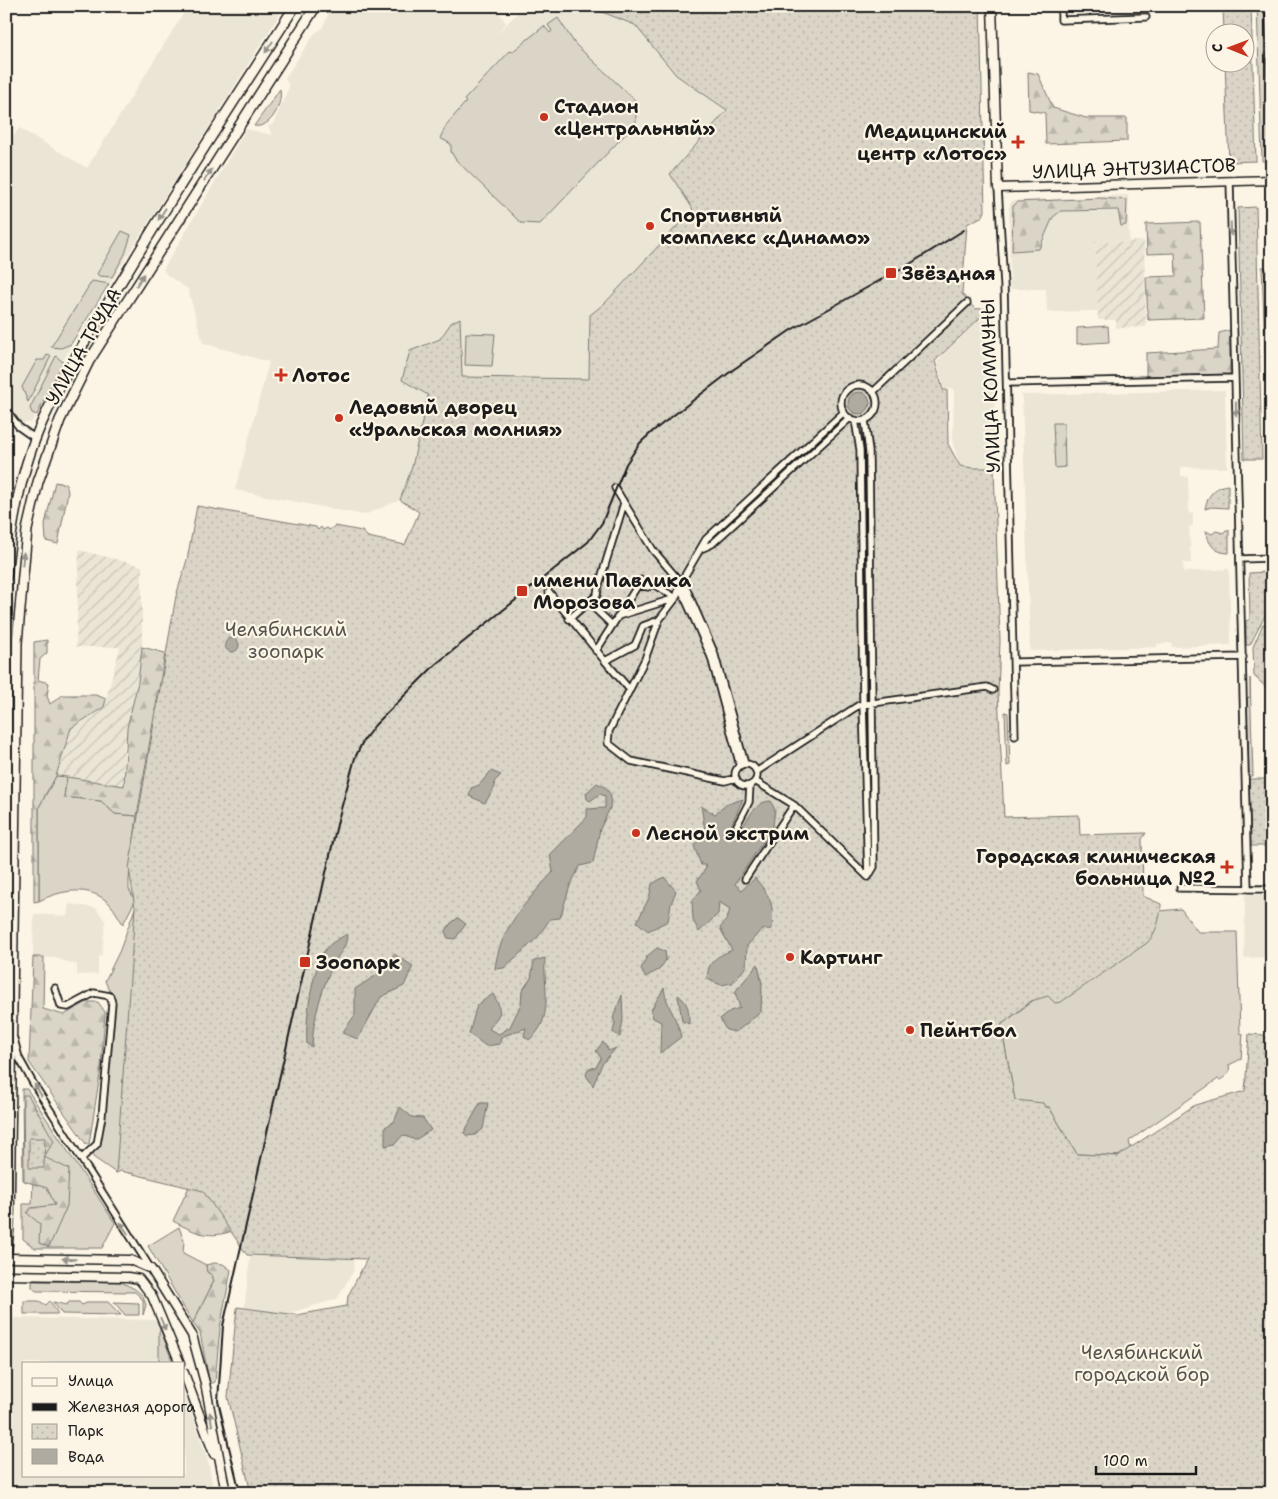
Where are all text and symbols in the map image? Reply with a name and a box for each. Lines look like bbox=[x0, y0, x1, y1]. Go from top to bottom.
north arrow bbox=[1206, 22, 1256, 72]
one-way arrow bbox=[264, 41, 274, 54]
text: С bbox=[1208, 43, 1226, 52]
place label: Стадион «Центральный» bbox=[554, 94, 715, 141]
marker: Стадион «Центральный» bbox=[538, 111, 550, 123]
place label: Медицинский центр «Лотос» bbox=[857, 119, 1007, 166]
marker: Медицинский центр «Лотос» bbox=[1011, 135, 1025, 149]
street label: УЛИЦА ЭНТУЗИАСТОВ bbox=[1032, 152, 1237, 185]
one-way arrow bbox=[203, 168, 213, 181]
place label: Спортивный комплекс «Динамо» bbox=[660, 203, 870, 250]
one-way arrow bbox=[158, 207, 167, 220]
marker: Спортивный комплекс «Динамо» bbox=[644, 220, 656, 232]
one-way arrow bbox=[1227, 222, 1235, 238]
place label: Звёздная bbox=[902, 261, 996, 286]
marker: Звёздная bbox=[884, 266, 898, 280]
one-way arrow bbox=[136, 274, 145, 287]
street label: УЛИЦА ТРУДА bbox=[40, 283, 127, 409]
street label: УЛИЦА КОММУНЫ bbox=[975, 298, 1006, 474]
place label: Лотос bbox=[292, 363, 350, 388]
marker: Лотос bbox=[274, 368, 288, 382]
place label: Ледовый дворец «Уральская молния» bbox=[349, 395, 562, 442]
one-way arrow bbox=[1232, 402, 1240, 418]
marker: Ледовый дворец «Уральская молния» bbox=[333, 412, 345, 424]
one-way arrow bbox=[19, 551, 27, 567]
place label: имени Павлика Морозова bbox=[533, 568, 691, 615]
marker: имени Павлика Морозова bbox=[515, 584, 529, 598]
park label: Челябинский зоопарк bbox=[225, 617, 347, 664]
place label: Лесной экстрим bbox=[646, 821, 809, 846]
marker: Лесной экстрим bbox=[630, 827, 642, 839]
place label: Городская клиническая больница №2 bbox=[976, 844, 1216, 891]
marker: Городская клиническая больница №2 bbox=[1220, 860, 1234, 874]
place label: Картинг bbox=[800, 945, 883, 970]
place label: Зоопарк bbox=[316, 950, 400, 975]
marker: Картинг bbox=[784, 951, 796, 963]
marker: Зоопарк bbox=[298, 955, 312, 969]
place label: Пейнтбол bbox=[920, 1018, 1017, 1043]
marker: Пейнтбол bbox=[904, 1024, 916, 1036]
one-way arrow bbox=[33, 1084, 43, 1097]
one-way arrow bbox=[119, 1221, 129, 1235]
one-way arrow bbox=[61, 1255, 77, 1263]
one-way arrow bbox=[160, 1317, 168, 1331]
park label: Челябинский городской бор bbox=[1074, 1340, 1210, 1387]
legend bbox=[22, 1362, 185, 1476]
text: Улица bbox=[68, 1371, 114, 1391]
text: Железная дорога bbox=[68, 1397, 196, 1417]
one-way arrow bbox=[207, 1411, 215, 1427]
text: Парк bbox=[68, 1421, 104, 1441]
scale bar bbox=[1096, 1444, 1196, 1476]
text: Вода bbox=[68, 1447, 105, 1467]
text: 100 m bbox=[1103, 1451, 1148, 1471]

